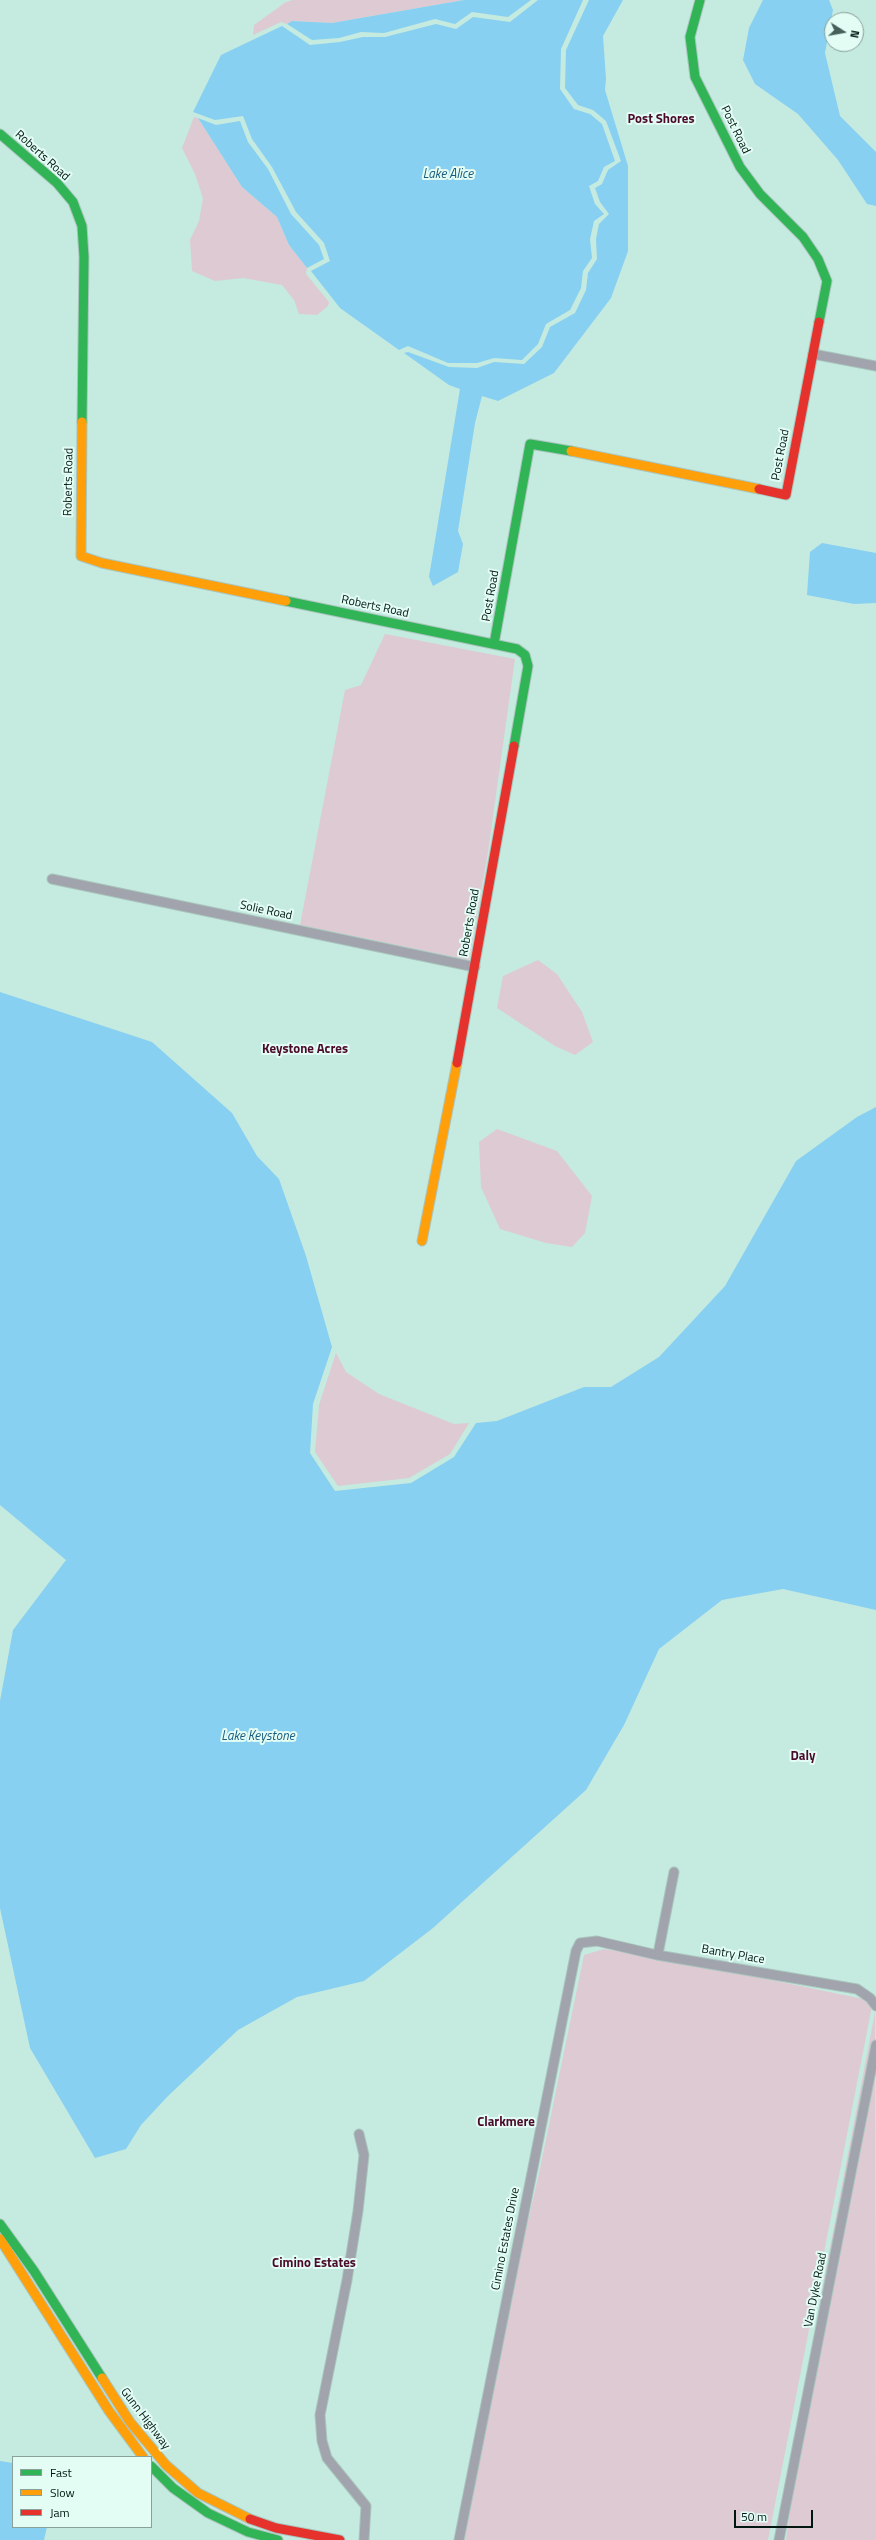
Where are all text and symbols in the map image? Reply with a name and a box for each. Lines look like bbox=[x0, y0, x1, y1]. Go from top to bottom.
north arrow bbox=[824, 12, 864, 52]
text: N bbox=[846, 29, 863, 39]
street label: Post Road bbox=[717, 104, 753, 156]
district label: Post Shores bbox=[627, 112, 695, 128]
street label: Roberts Road bbox=[12, 128, 72, 184]
water label: Lake Alice bbox=[423, 167, 473, 183]
street label: Post Road bbox=[769, 428, 793, 482]
street label: Roberts Road bbox=[61, 448, 77, 516]
street label: Post Road bbox=[479, 569, 503, 623]
street label: Roberts Road bbox=[340, 593, 410, 621]
street label: Roberts Road bbox=[457, 888, 483, 958]
street label: Solie Road bbox=[239, 898, 293, 924]
district label: Keystone Acres bbox=[262, 1042, 348, 1058]
water label: Lake Keystone bbox=[221, 1729, 295, 1745]
district label: Daly bbox=[791, 1749, 815, 1765]
street label: Bantry Place bbox=[700, 1942, 766, 1968]
district label: Clarkmere bbox=[477, 2115, 535, 2131]
street label: Cimino Estates Drive bbox=[489, 2186, 523, 2292]
street label: Van Dyke Road bbox=[802, 2252, 830, 2328]
district label: Cimino Estates bbox=[272, 2256, 356, 2272]
street label: Gunn Highway bbox=[117, 2385, 173, 2453]
legend bbox=[12, 2456, 152, 2528]
text: Fast bbox=[50, 2463, 72, 2482]
text: Slow bbox=[50, 2483, 75, 2502]
scale bar bbox=[736, 2502, 815, 2528]
text: Jam bbox=[50, 2503, 70, 2522]
text: 50 m bbox=[741, 2507, 767, 2526]

